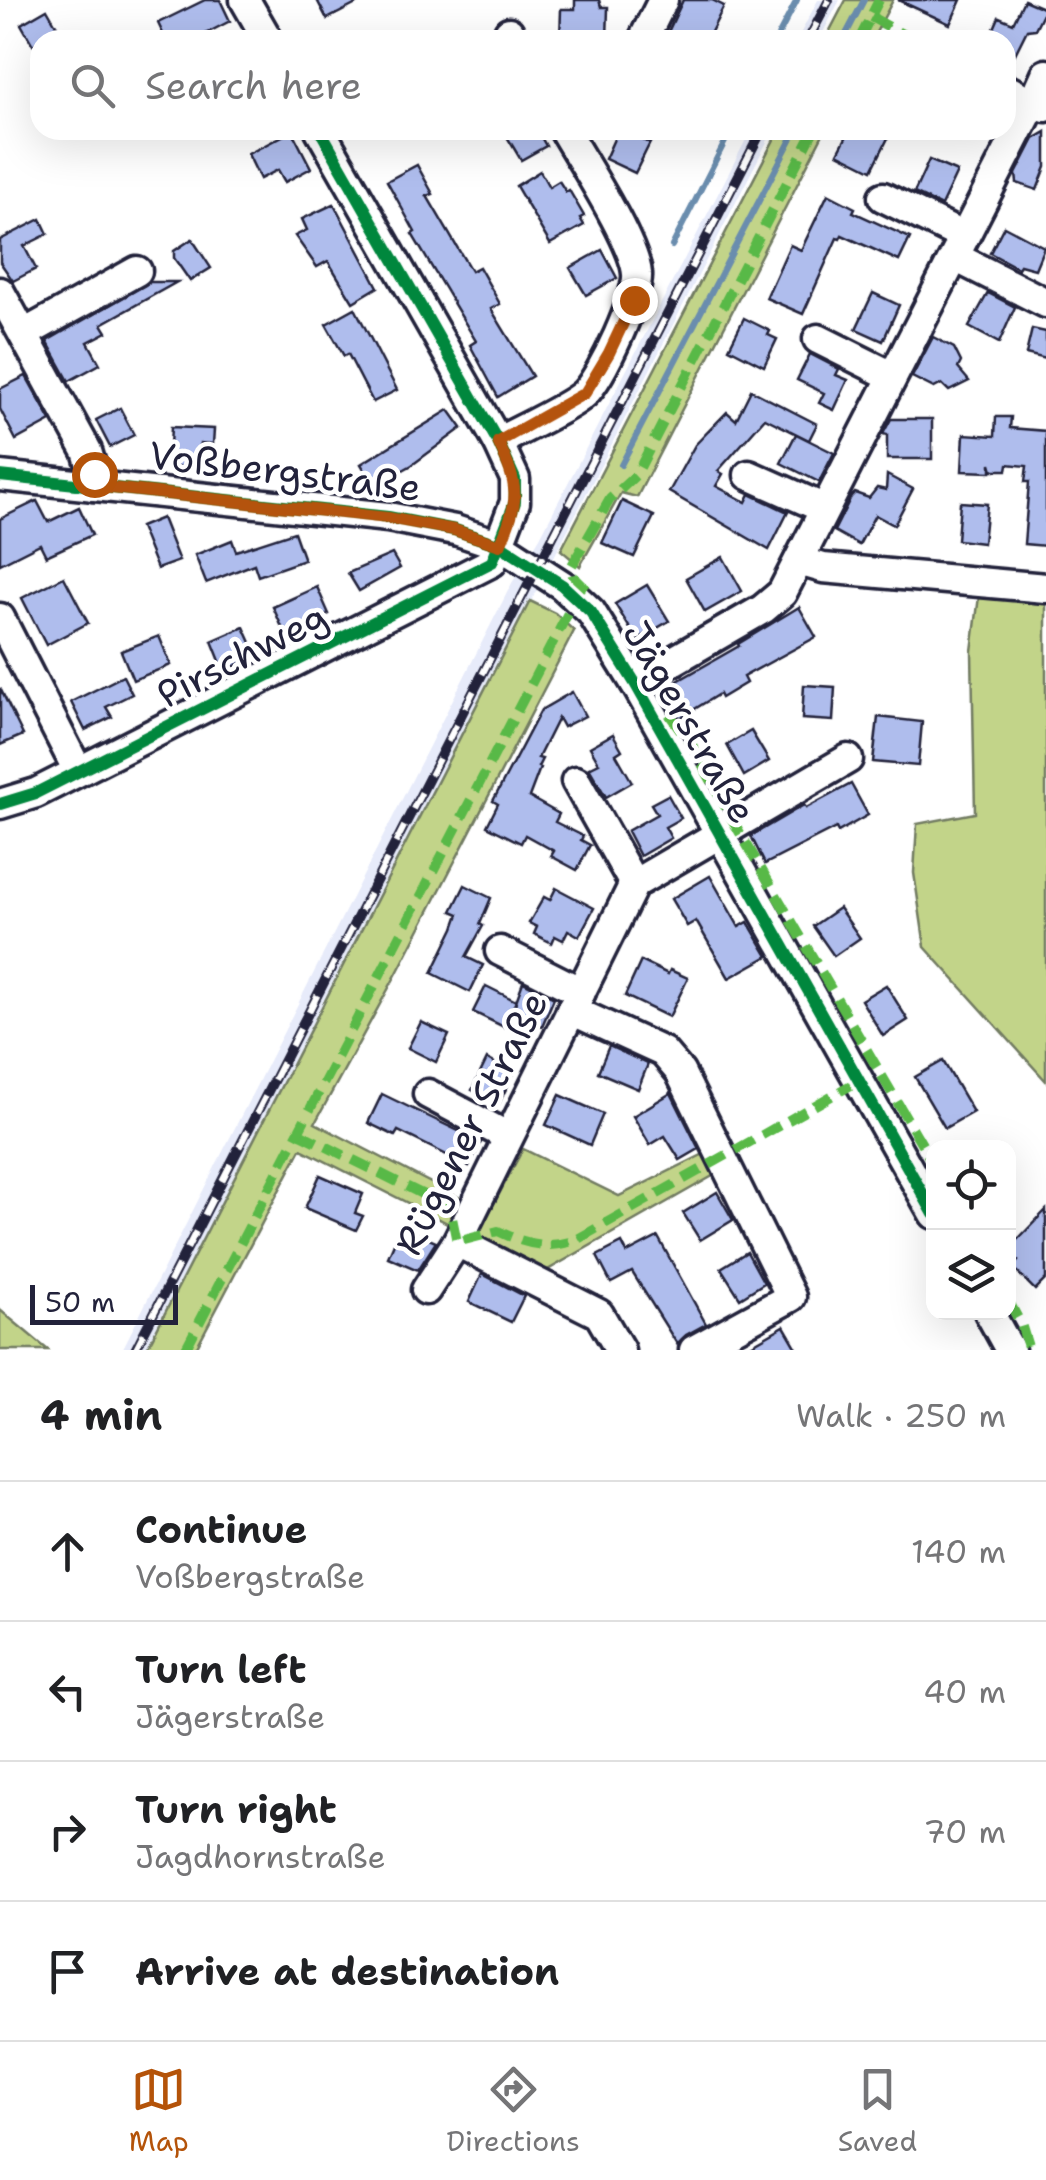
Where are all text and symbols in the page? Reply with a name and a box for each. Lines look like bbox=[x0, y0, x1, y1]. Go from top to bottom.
search box bbox=[30, 30, 1016, 140]
icon: search bbox=[65, 58, 120, 113]
text: Search here bbox=[145, 60, 362, 111]
route end bbox=[612, 278, 658, 324]
street label: Voßbergstraße bbox=[146, 429, 424, 513]
route start bbox=[72, 452, 118, 498]
street label: Pirschweg bbox=[148, 590, 336, 720]
street label: Jägerstraße bbox=[611, 611, 769, 833]
street label: Rügener Straße bbox=[383, 983, 559, 1263]
map controls bbox=[926, 1140, 1016, 1320]
button: locate bbox=[926, 1140, 1016, 1230]
button: layers bbox=[926, 1230, 1016, 1320]
scale bar bbox=[30, 1280, 178, 1324]
text: 50 m bbox=[45, 1283, 115, 1321]
text: 4 min bbox=[40, 1387, 162, 1443]
text: Walk · 250 m bbox=[796, 1394, 1006, 1437]
text: Continue bbox=[135, 1504, 307, 1555]
icon: ahead bbox=[40, 1524, 95, 1579]
text: 140 m bbox=[911, 1530, 1006, 1573]
text: Voßbergstraße bbox=[135, 1555, 365, 1598]
text: Turn left bbox=[135, 1644, 307, 1695]
icon: left bbox=[40, 1664, 95, 1719]
text: 40 m bbox=[923, 1670, 1006, 1713]
text: Jägerstraße bbox=[135, 1695, 325, 1738]
text: Turn right bbox=[135, 1784, 337, 1835]
icon: right bbox=[40, 1804, 95, 1859]
text: 70 m bbox=[923, 1810, 1006, 1853]
text: Jagdhornstraße bbox=[135, 1835, 386, 1878]
icon: arrive bbox=[40, 1944, 95, 1999]
text: Arrive at destination bbox=[135, 1946, 559, 1997]
tab: Map bbox=[129, 2062, 189, 2160]
tab: Directions bbox=[446, 2062, 580, 2160]
tab: Saved bbox=[838, 2062, 917, 2160]

